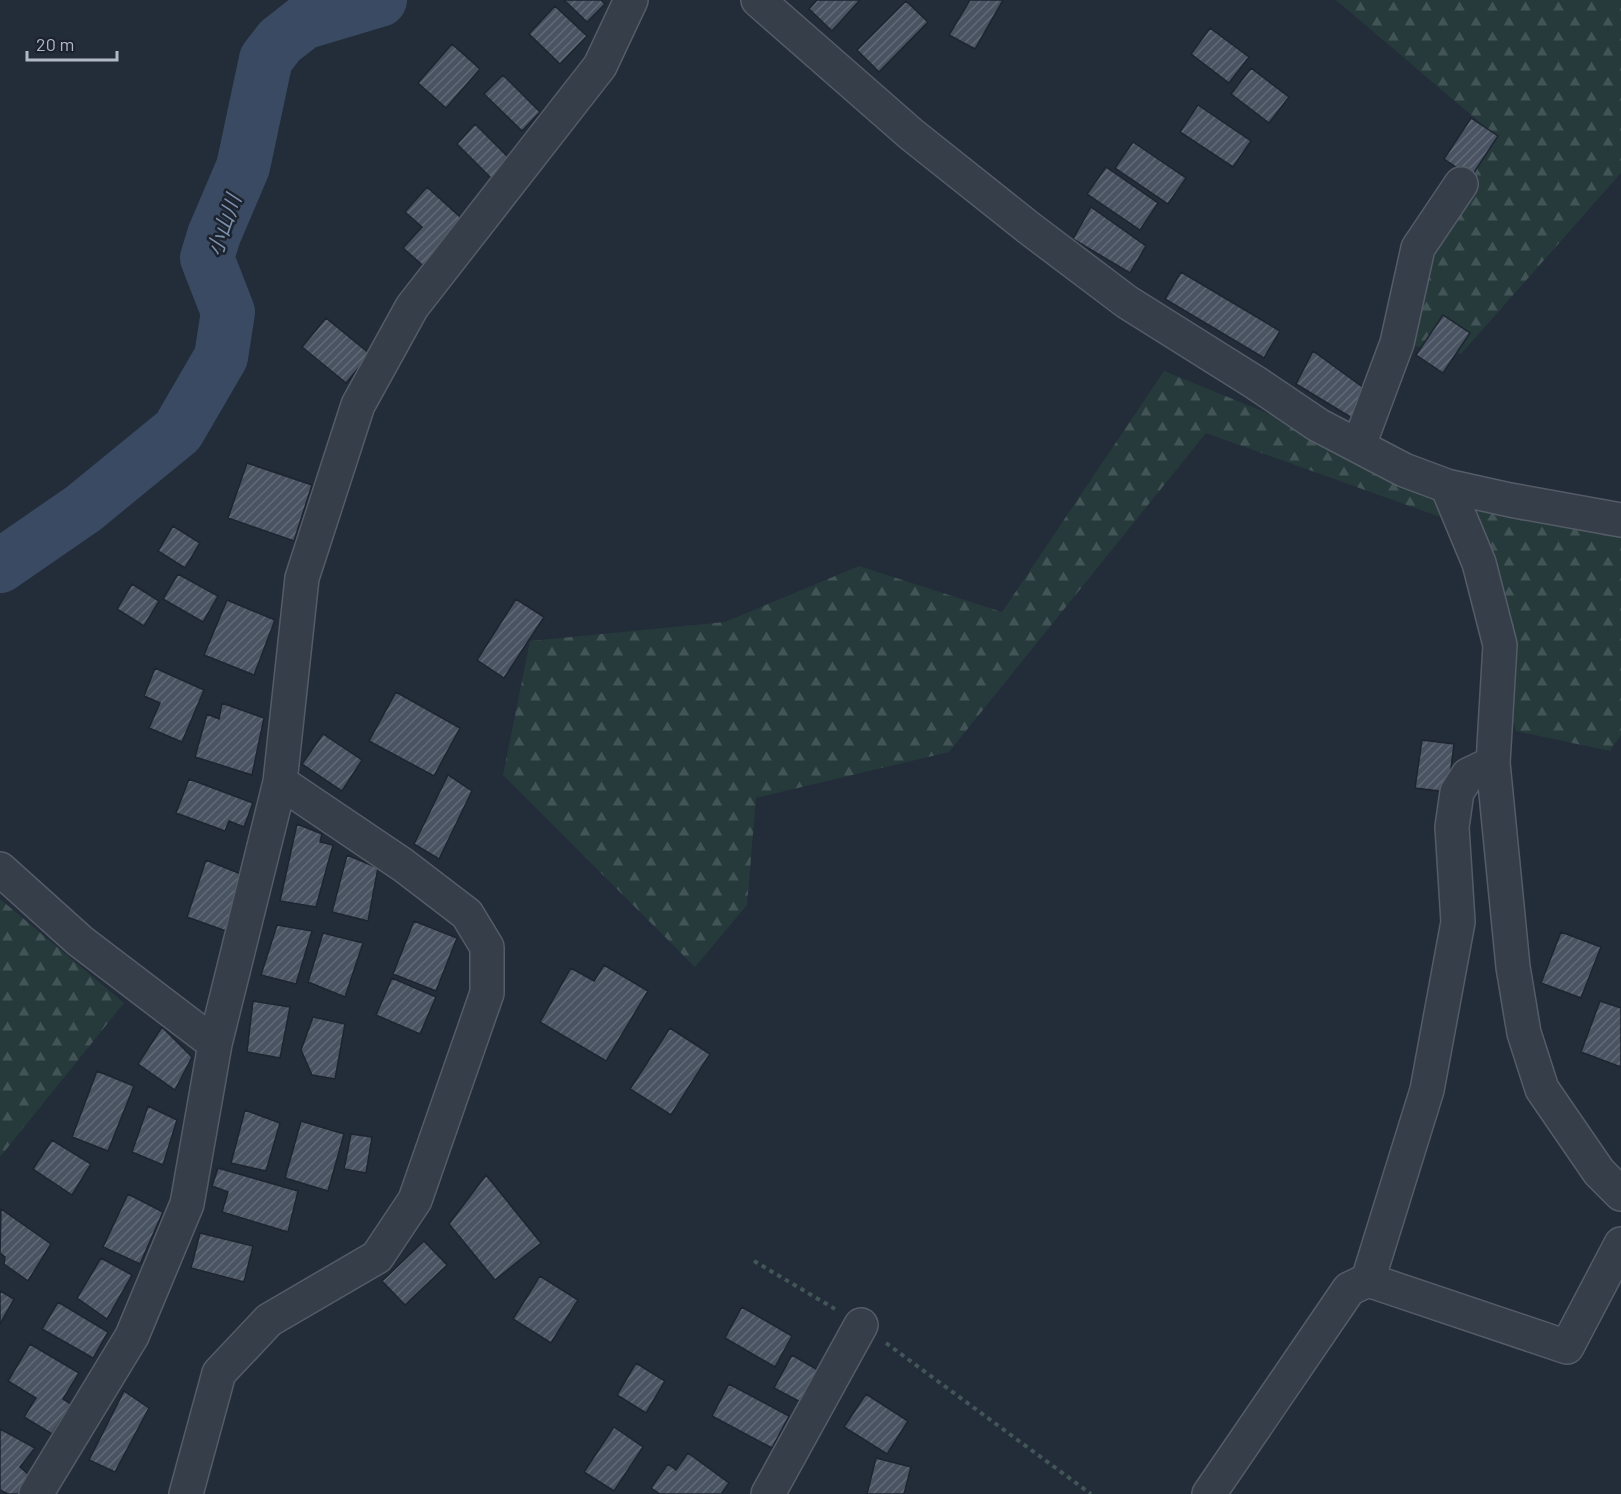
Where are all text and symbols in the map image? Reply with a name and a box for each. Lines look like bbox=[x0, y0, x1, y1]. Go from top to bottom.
scale bar bbox=[27, 24, 117, 62]
text: 20 m bbox=[36, 33, 74, 55]
water label: 小山川 bbox=[201, 189, 246, 259]

